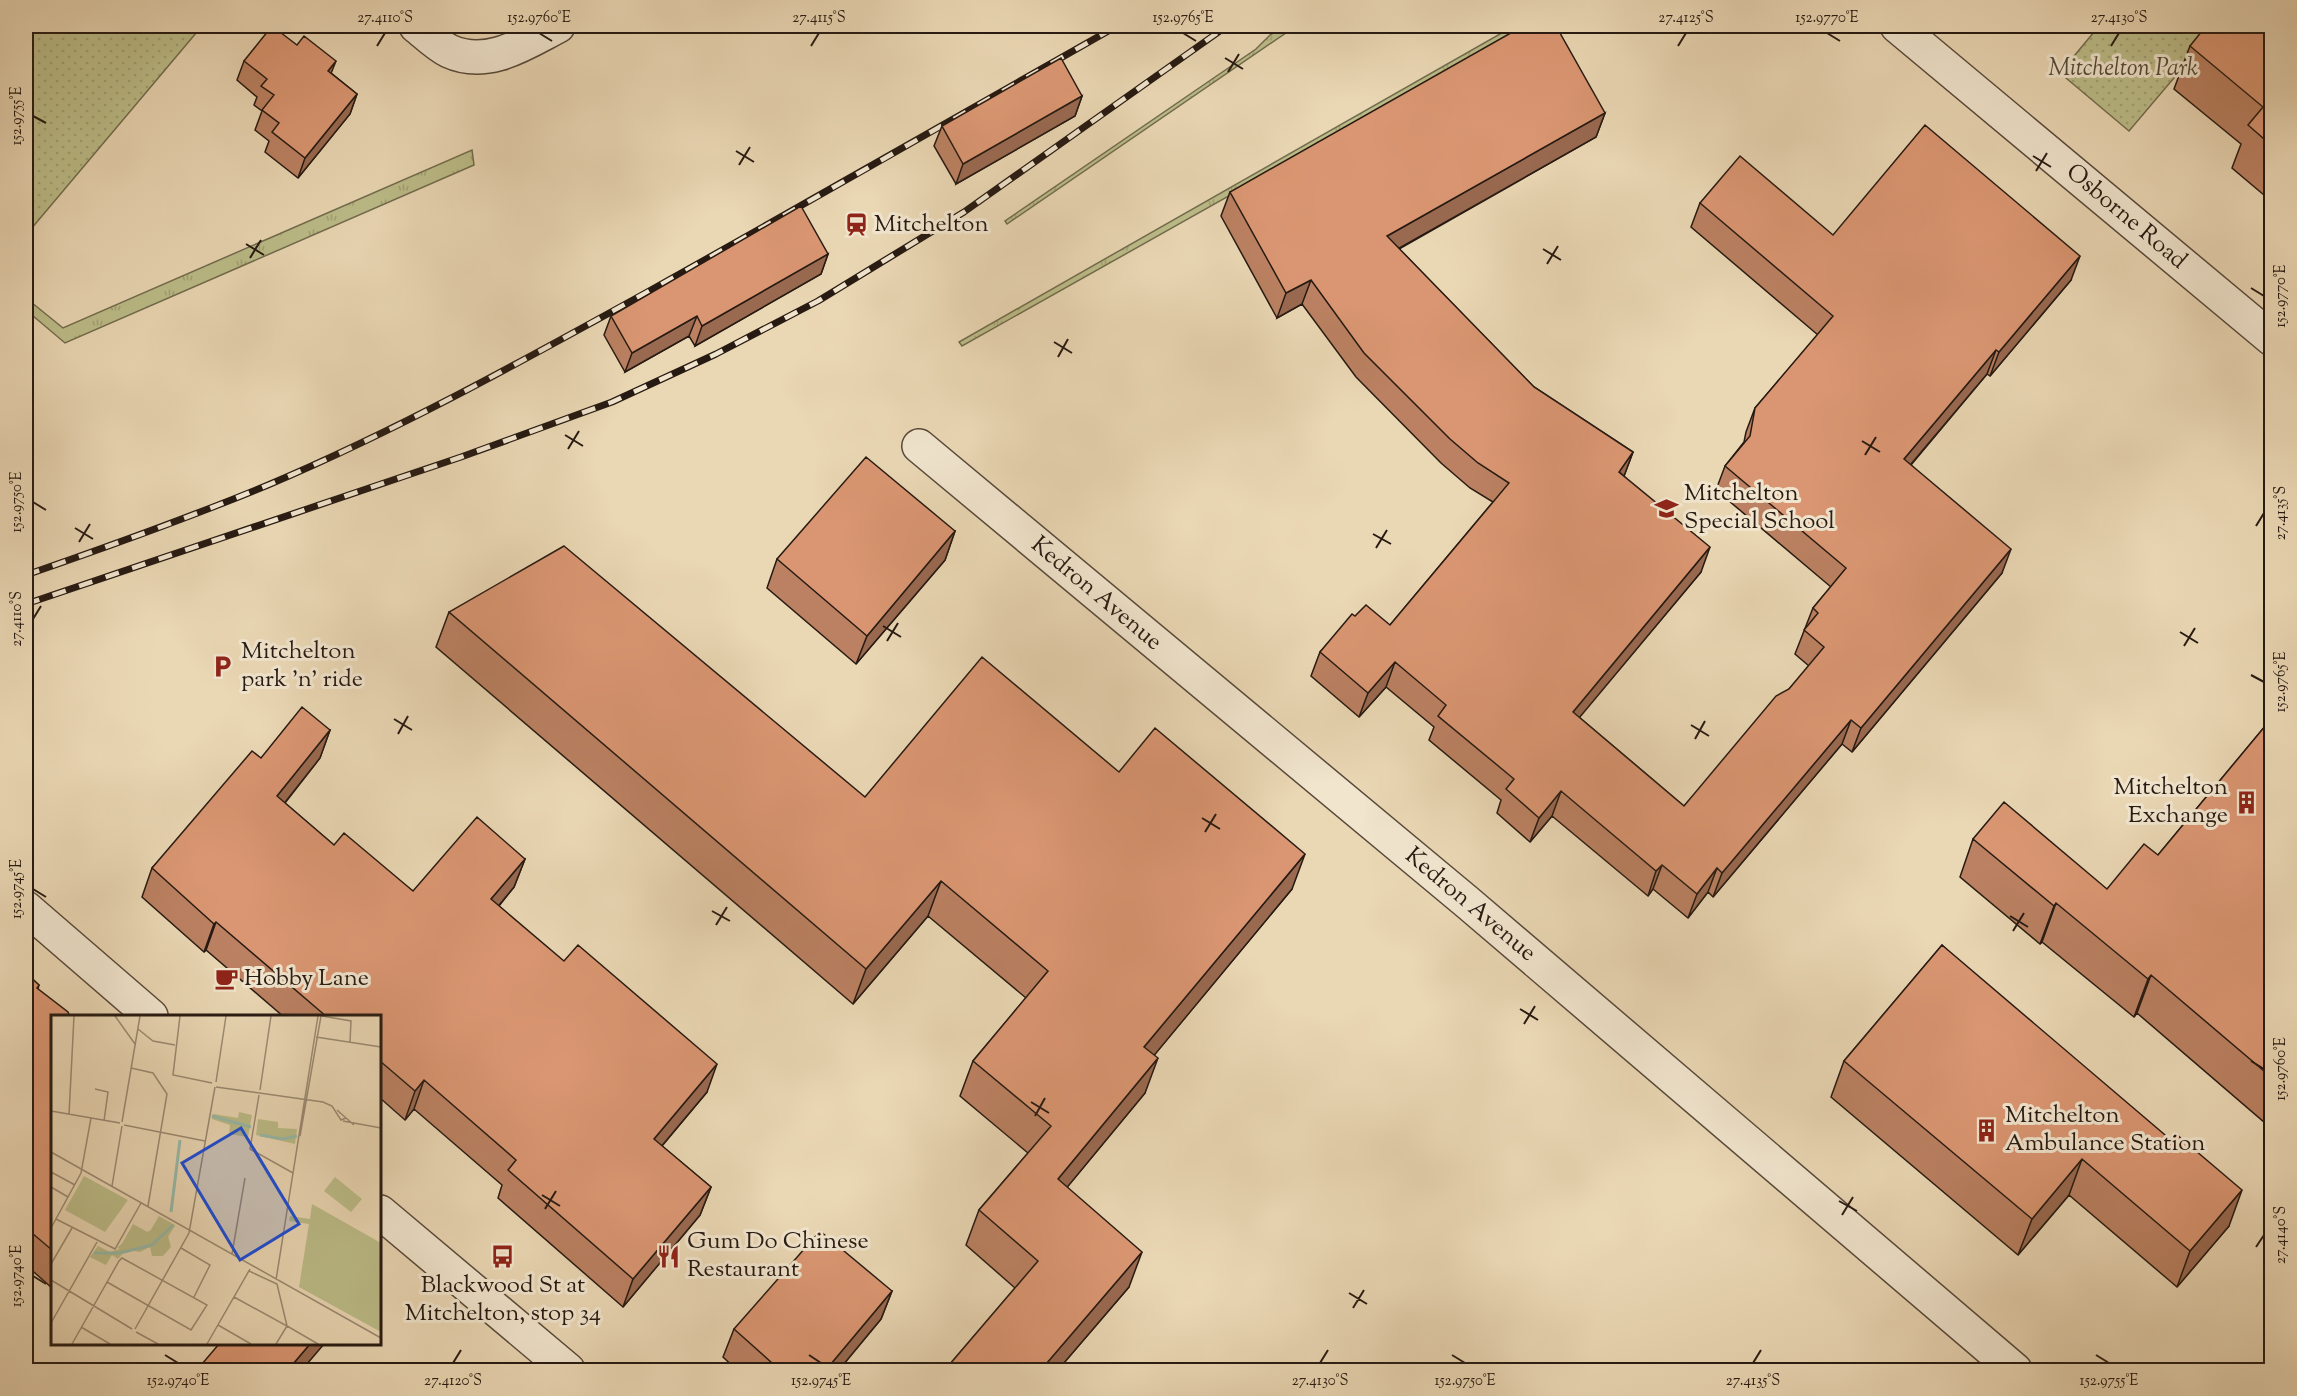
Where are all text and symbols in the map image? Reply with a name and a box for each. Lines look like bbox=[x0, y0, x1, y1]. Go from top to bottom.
text: 27.4110°S bbox=[357, 8, 413, 29]
text: 152.9760°E bbox=[507, 8, 571, 29]
text: 27.4115°S bbox=[792, 8, 846, 29]
text: 152.9765°E bbox=[1152, 8, 1214, 29]
text: 27.4125°S bbox=[1658, 8, 1714, 29]
text: 152.9770°E bbox=[1795, 8, 1859, 29]
text: 27.4130°S bbox=[2091, 8, 2147, 29]
park label: Mitchelton Park bbox=[2048, 52, 2198, 86]
text: 152.9755°E bbox=[7, 87, 28, 145]
street label: Osborne Road bbox=[2058, 156, 2194, 278]
place label: Mitchelton bbox=[874, 208, 989, 242]
station icon: Mitchelton bbox=[843, 212, 869, 238]
text: 152.9770°E bbox=[2271, 264, 2292, 328]
text: 152.9750°E bbox=[7, 471, 28, 533]
place label: Mitchelton Special School bbox=[1684, 477, 1835, 539]
text: 27.4135°S bbox=[2271, 486, 2292, 540]
school or university icon: Mitchelton Special School bbox=[1653, 495, 1679, 521]
street label: Kedron Avenue bbox=[1023, 529, 1169, 659]
text: 27.4110°S bbox=[7, 591, 28, 647]
place label: Mitchelton park 'n' ride bbox=[241, 635, 363, 697]
text: 152.9765°E bbox=[2271, 651, 2292, 713]
parking icon: Mitchelton park 'n' ride bbox=[210, 653, 236, 679]
place label: Mitchelton Exchange bbox=[2113, 771, 2228, 833]
building icon: Mitchelton Exchange bbox=[2233, 789, 2259, 815]
street label: Kedron Avenue bbox=[1397, 840, 1543, 970]
text: 152.9745°E bbox=[7, 859, 28, 919]
place label: Hobby Lane bbox=[244, 962, 369, 996]
cafe icon: Hobby Lane bbox=[213, 966, 239, 992]
inset map bbox=[51, 1015, 381, 1345]
text: 152.9760°E bbox=[2271, 1037, 2292, 1101]
place label: Mitchelton Ambulance Station bbox=[2005, 1099, 2205, 1161]
building icon: Mitchelton Ambulance Station bbox=[1974, 1117, 2000, 1143]
text: 27.4140°S bbox=[2271, 1206, 2292, 1264]
place label: Gum Do Chinese Restaurant bbox=[687, 1225, 869, 1287]
bus stop icon: Blackwood St at Mitchelton, stop 34 bbox=[490, 1243, 516, 1269]
restaurant icon: Gum Do Chinese Restaurant bbox=[656, 1243, 682, 1269]
text: 152.9740°E bbox=[7, 1245, 28, 1307]
place label: Blackwood St at Mitchelton, stop 34 bbox=[405, 1269, 601, 1331]
text: 152.9740°E bbox=[147, 1371, 209, 1392]
text: 27.4120°S bbox=[424, 1371, 482, 1392]
text: 152.9745°E bbox=[791, 1371, 851, 1392]
text: 27.4130°S bbox=[1292, 1371, 1348, 1392]
text: 152.9750°E bbox=[1434, 1371, 1496, 1392]
text: 27.4135°S bbox=[1726, 1371, 1780, 1392]
text: 152.9755°E bbox=[2080, 1371, 2138, 1392]

